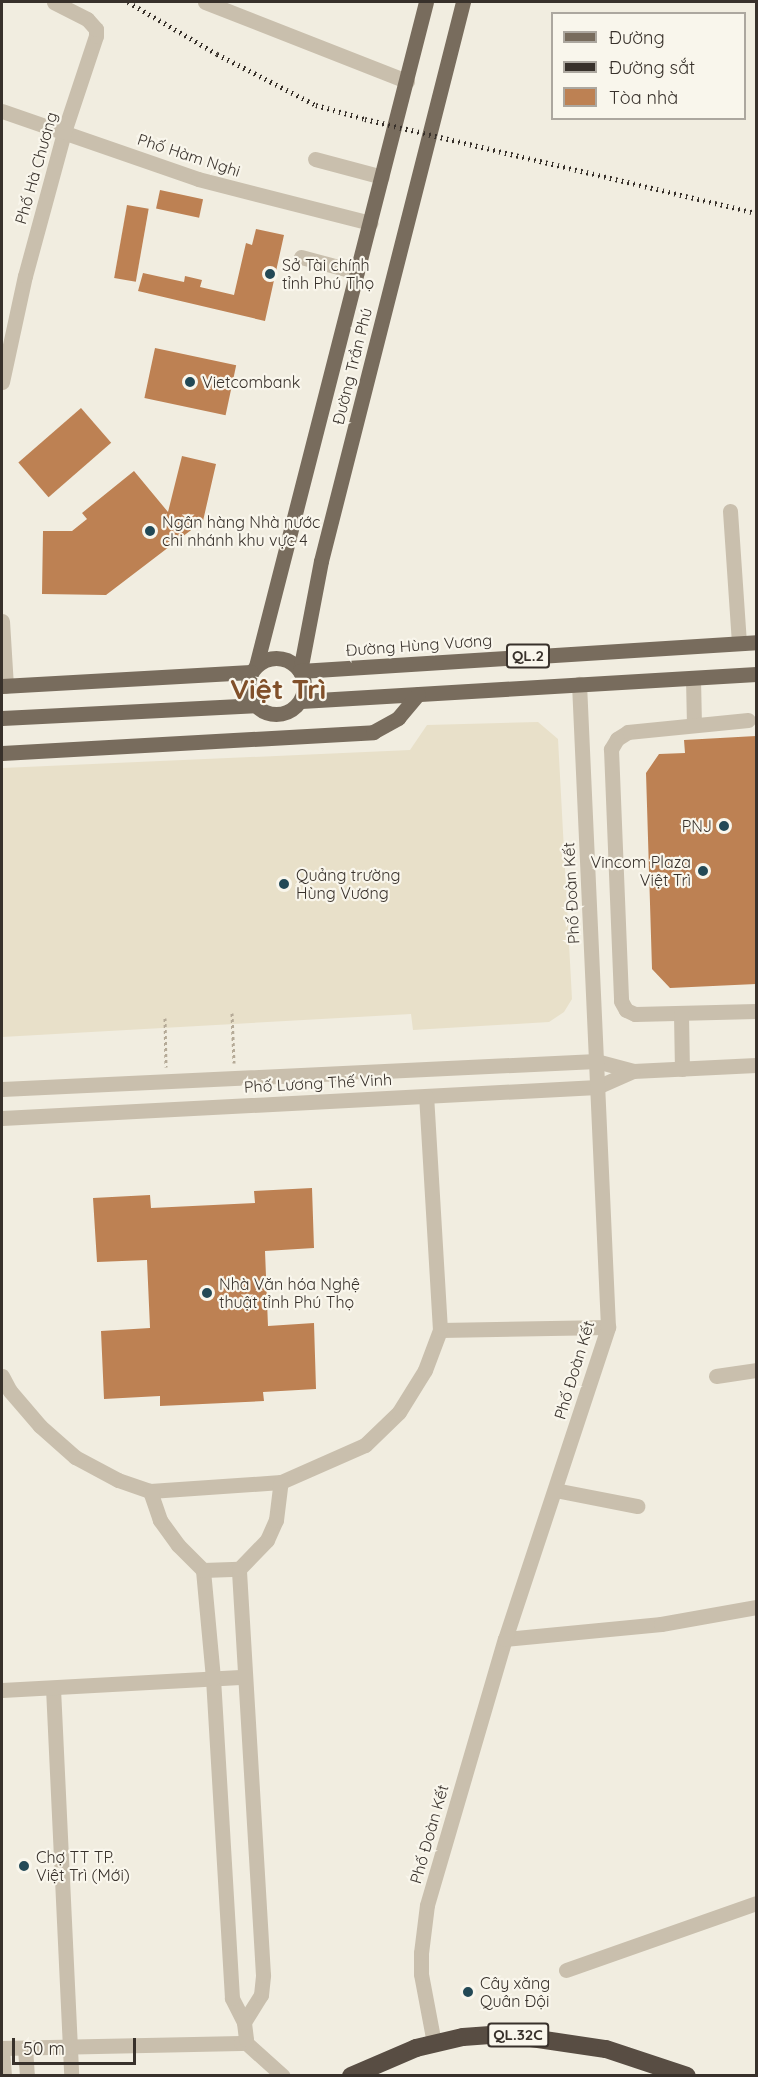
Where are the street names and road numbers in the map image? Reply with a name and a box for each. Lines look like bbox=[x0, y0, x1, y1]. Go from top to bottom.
street label: Phố Hà Chương bbox=[11, 110, 61, 226]
street label: Phố Hàm Nghi bbox=[135, 129, 243, 181]
street label: Đường Trần Phú bbox=[328, 306, 376, 426]
street label: Đường Hùng Vương bbox=[345, 630, 493, 660]
road number: QL.2 bbox=[506, 644, 550, 668]
street label: Phố Đoàn Kết bbox=[559, 842, 583, 944]
street label: Phố Lương Thế Vinh bbox=[244, 1070, 392, 1096]
street label: Phố Đoàn Kết bbox=[550, 1318, 598, 1422]
street label: Phố Đoàn Kết bbox=[406, 1782, 452, 1886]
road number: QL.32C bbox=[486, 2023, 550, 2047]

